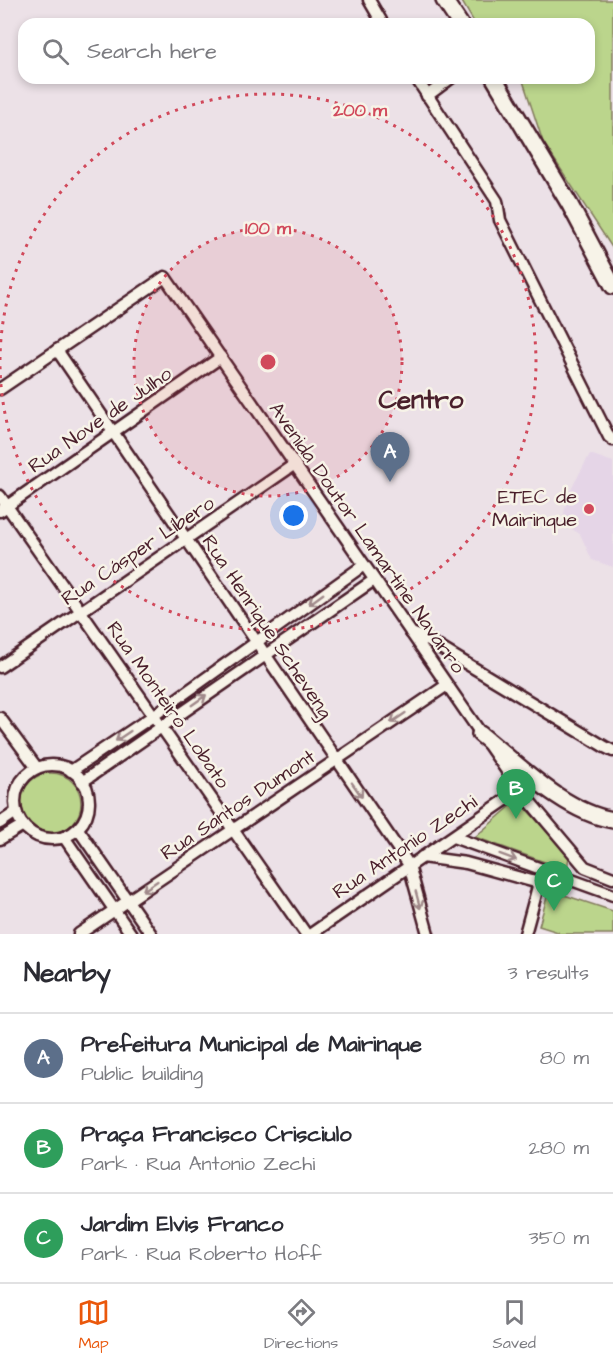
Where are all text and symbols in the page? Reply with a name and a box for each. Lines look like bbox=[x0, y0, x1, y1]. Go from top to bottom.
search box bbox=[18, 18, 595, 84]
icon: search bbox=[39, 35, 72, 68]
text: Search here bbox=[87, 36, 217, 67]
text: 200 m bbox=[332, 98, 388, 123]
text: 100 m bbox=[245, 216, 292, 241]
centre of rings bbox=[258, 352, 278, 372]
street label: Rua Nove de Julho bbox=[22, 360, 178, 480]
district label: Centro bbox=[379, 382, 464, 418]
street label: Avenida Doutor Lamartine Navarro bbox=[264, 398, 470, 678]
pin: A bbox=[370, 432, 410, 482]
place label: ETEC de Mairinque bbox=[492, 483, 577, 534]
street label: Rua Cásper Líbero bbox=[56, 489, 220, 613]
your location bbox=[279, 501, 308, 530]
marker: ETEC de Mairinque bbox=[582, 502, 596, 516]
street label: Rua Henrique Scheveng bbox=[194, 529, 339, 725]
one-way arrow bbox=[309, 593, 325, 605]
street label: Rua Monteiro Lobato bbox=[100, 616, 236, 794]
one-way arrow bbox=[191, 694, 207, 706]
one-way arrow bbox=[391, 712, 407, 724]
one-way arrow bbox=[115, 730, 132, 742]
street label: Rua Santos Dumont bbox=[155, 743, 321, 867]
pin: B bbox=[496, 770, 536, 819]
one-way arrow bbox=[351, 782, 363, 798]
street label: Rua Antonio Zechi bbox=[327, 788, 483, 906]
one-way arrow bbox=[498, 852, 517, 863]
pin: C bbox=[534, 862, 574, 911]
one-way arrow bbox=[142, 880, 159, 892]
one-way arrow bbox=[413, 890, 424, 909]
text: Nearby bbox=[24, 955, 111, 991]
text: 3 results bbox=[507, 959, 589, 987]
text: Prefeitura Municipal de Mairinque bbox=[81, 1029, 422, 1060]
text: A bbox=[37, 1044, 50, 1072]
text: 80 m bbox=[540, 1044, 589, 1072]
text: Public building bbox=[81, 1060, 203, 1088]
text: Praça Francisco Crisciulo bbox=[81, 1119, 352, 1150]
text: B bbox=[36, 1134, 51, 1162]
text: 280 m bbox=[528, 1134, 589, 1162]
text: Park · Rua Antonio Zechi bbox=[81, 1150, 315, 1178]
text: Jardim Elvis Franco bbox=[81, 1209, 283, 1240]
text: C bbox=[36, 1224, 51, 1252]
text: 350 m bbox=[528, 1224, 589, 1252]
text: Park · Rua Roberto Hoff bbox=[81, 1240, 322, 1268]
tab: Map bbox=[77, 1296, 110, 1354]
tab: Directions bbox=[264, 1296, 338, 1354]
tab: Saved bbox=[492, 1296, 536, 1354]

